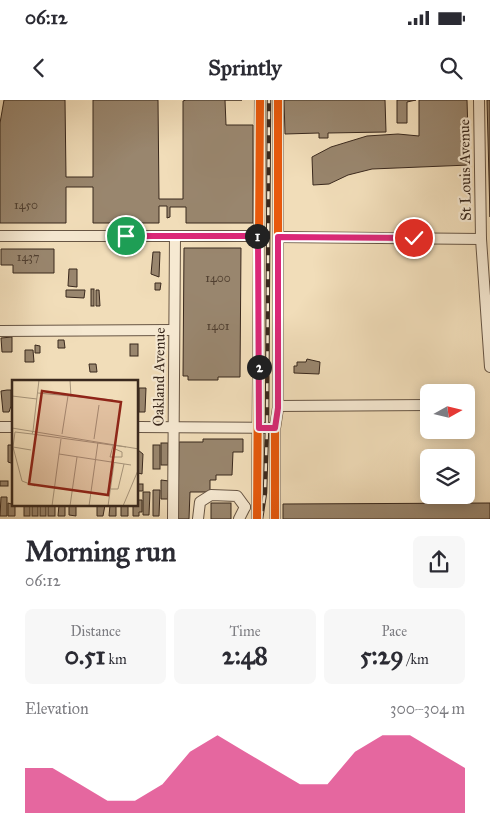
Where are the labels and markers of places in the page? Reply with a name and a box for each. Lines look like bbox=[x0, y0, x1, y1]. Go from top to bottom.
pin bbox=[105, 215, 147, 257]
pin bbox=[393, 217, 435, 259]
pin: 1 bbox=[244, 224, 270, 248]
pin: 2 bbox=[246, 354, 272, 380]

